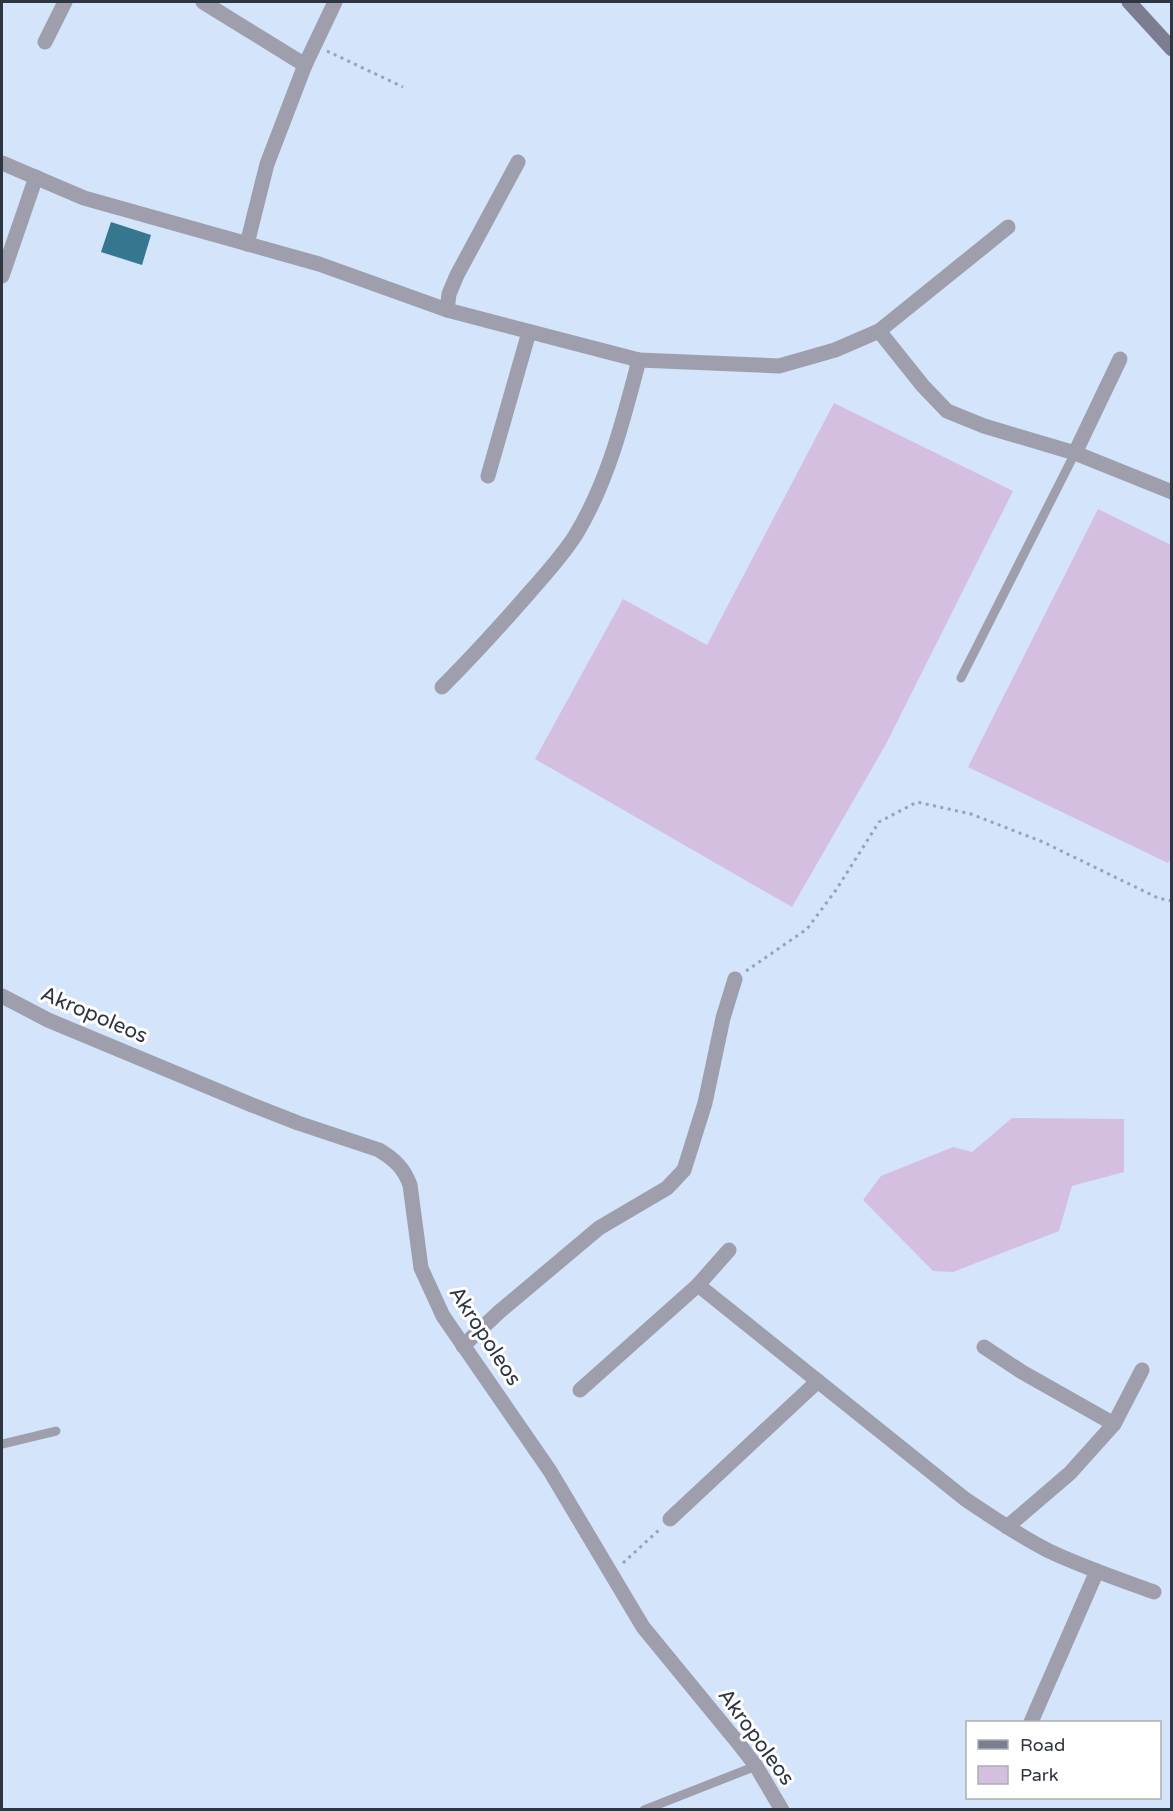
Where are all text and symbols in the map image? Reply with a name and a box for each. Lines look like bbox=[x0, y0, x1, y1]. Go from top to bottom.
street label: Akropoleos bbox=[37, 981, 151, 1049]
street label: Akropoleos bbox=[444, 1282, 526, 1390]
street label: Akropoleos bbox=[713, 1684, 799, 1790]
legend bbox=[966, 1721, 1161, 1799]
text: Road bbox=[1020, 1734, 1065, 1756]
text: Park bbox=[1020, 1764, 1059, 1786]

